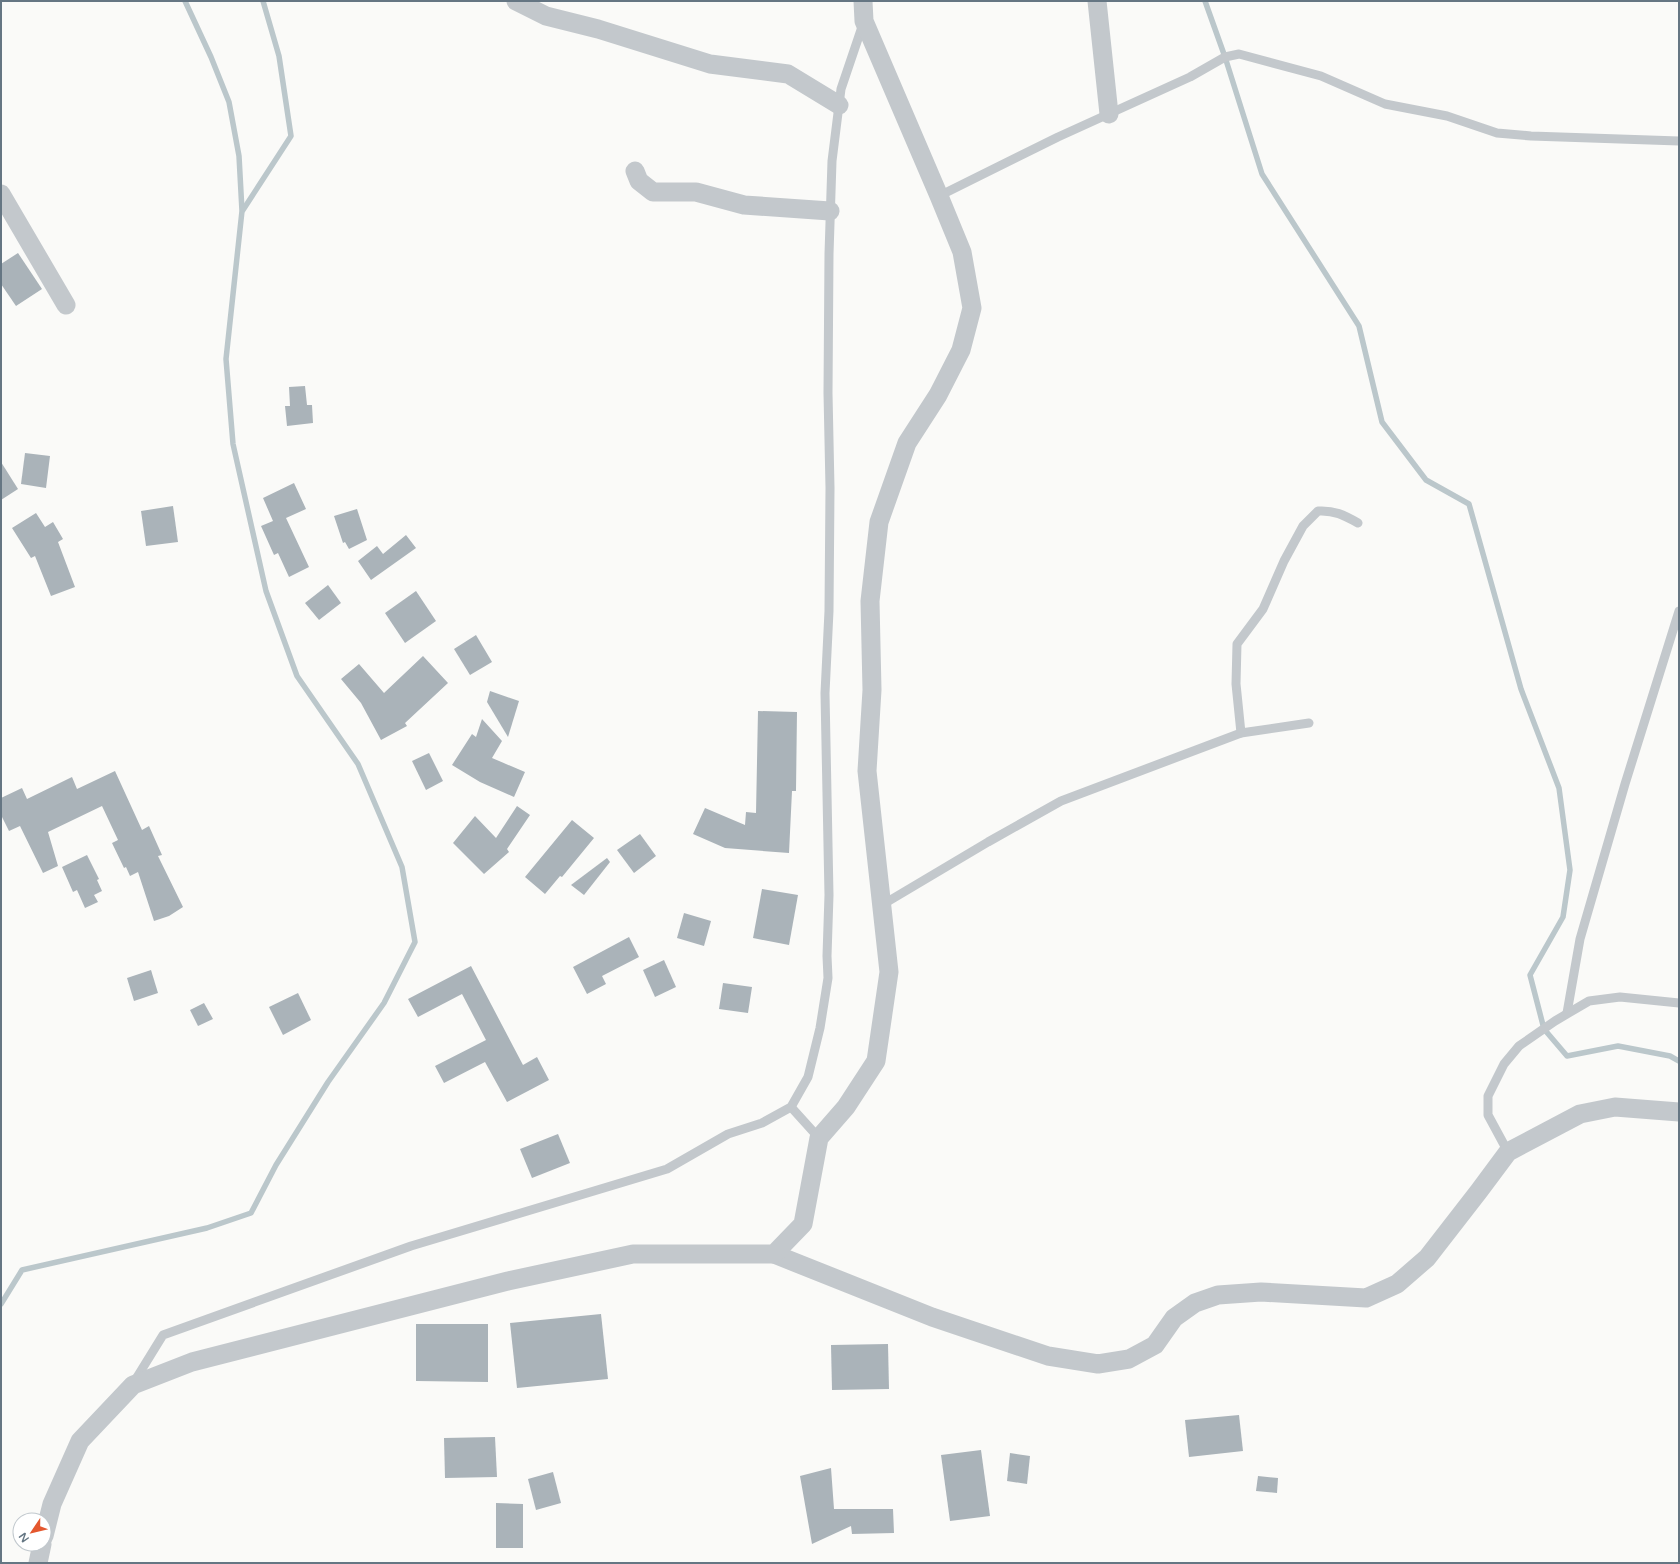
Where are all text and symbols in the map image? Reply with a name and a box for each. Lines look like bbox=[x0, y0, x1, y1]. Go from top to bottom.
north arrow bbox=[12, 1512, 52, 1552]
text: N bbox=[16, 1530, 32, 1545]

